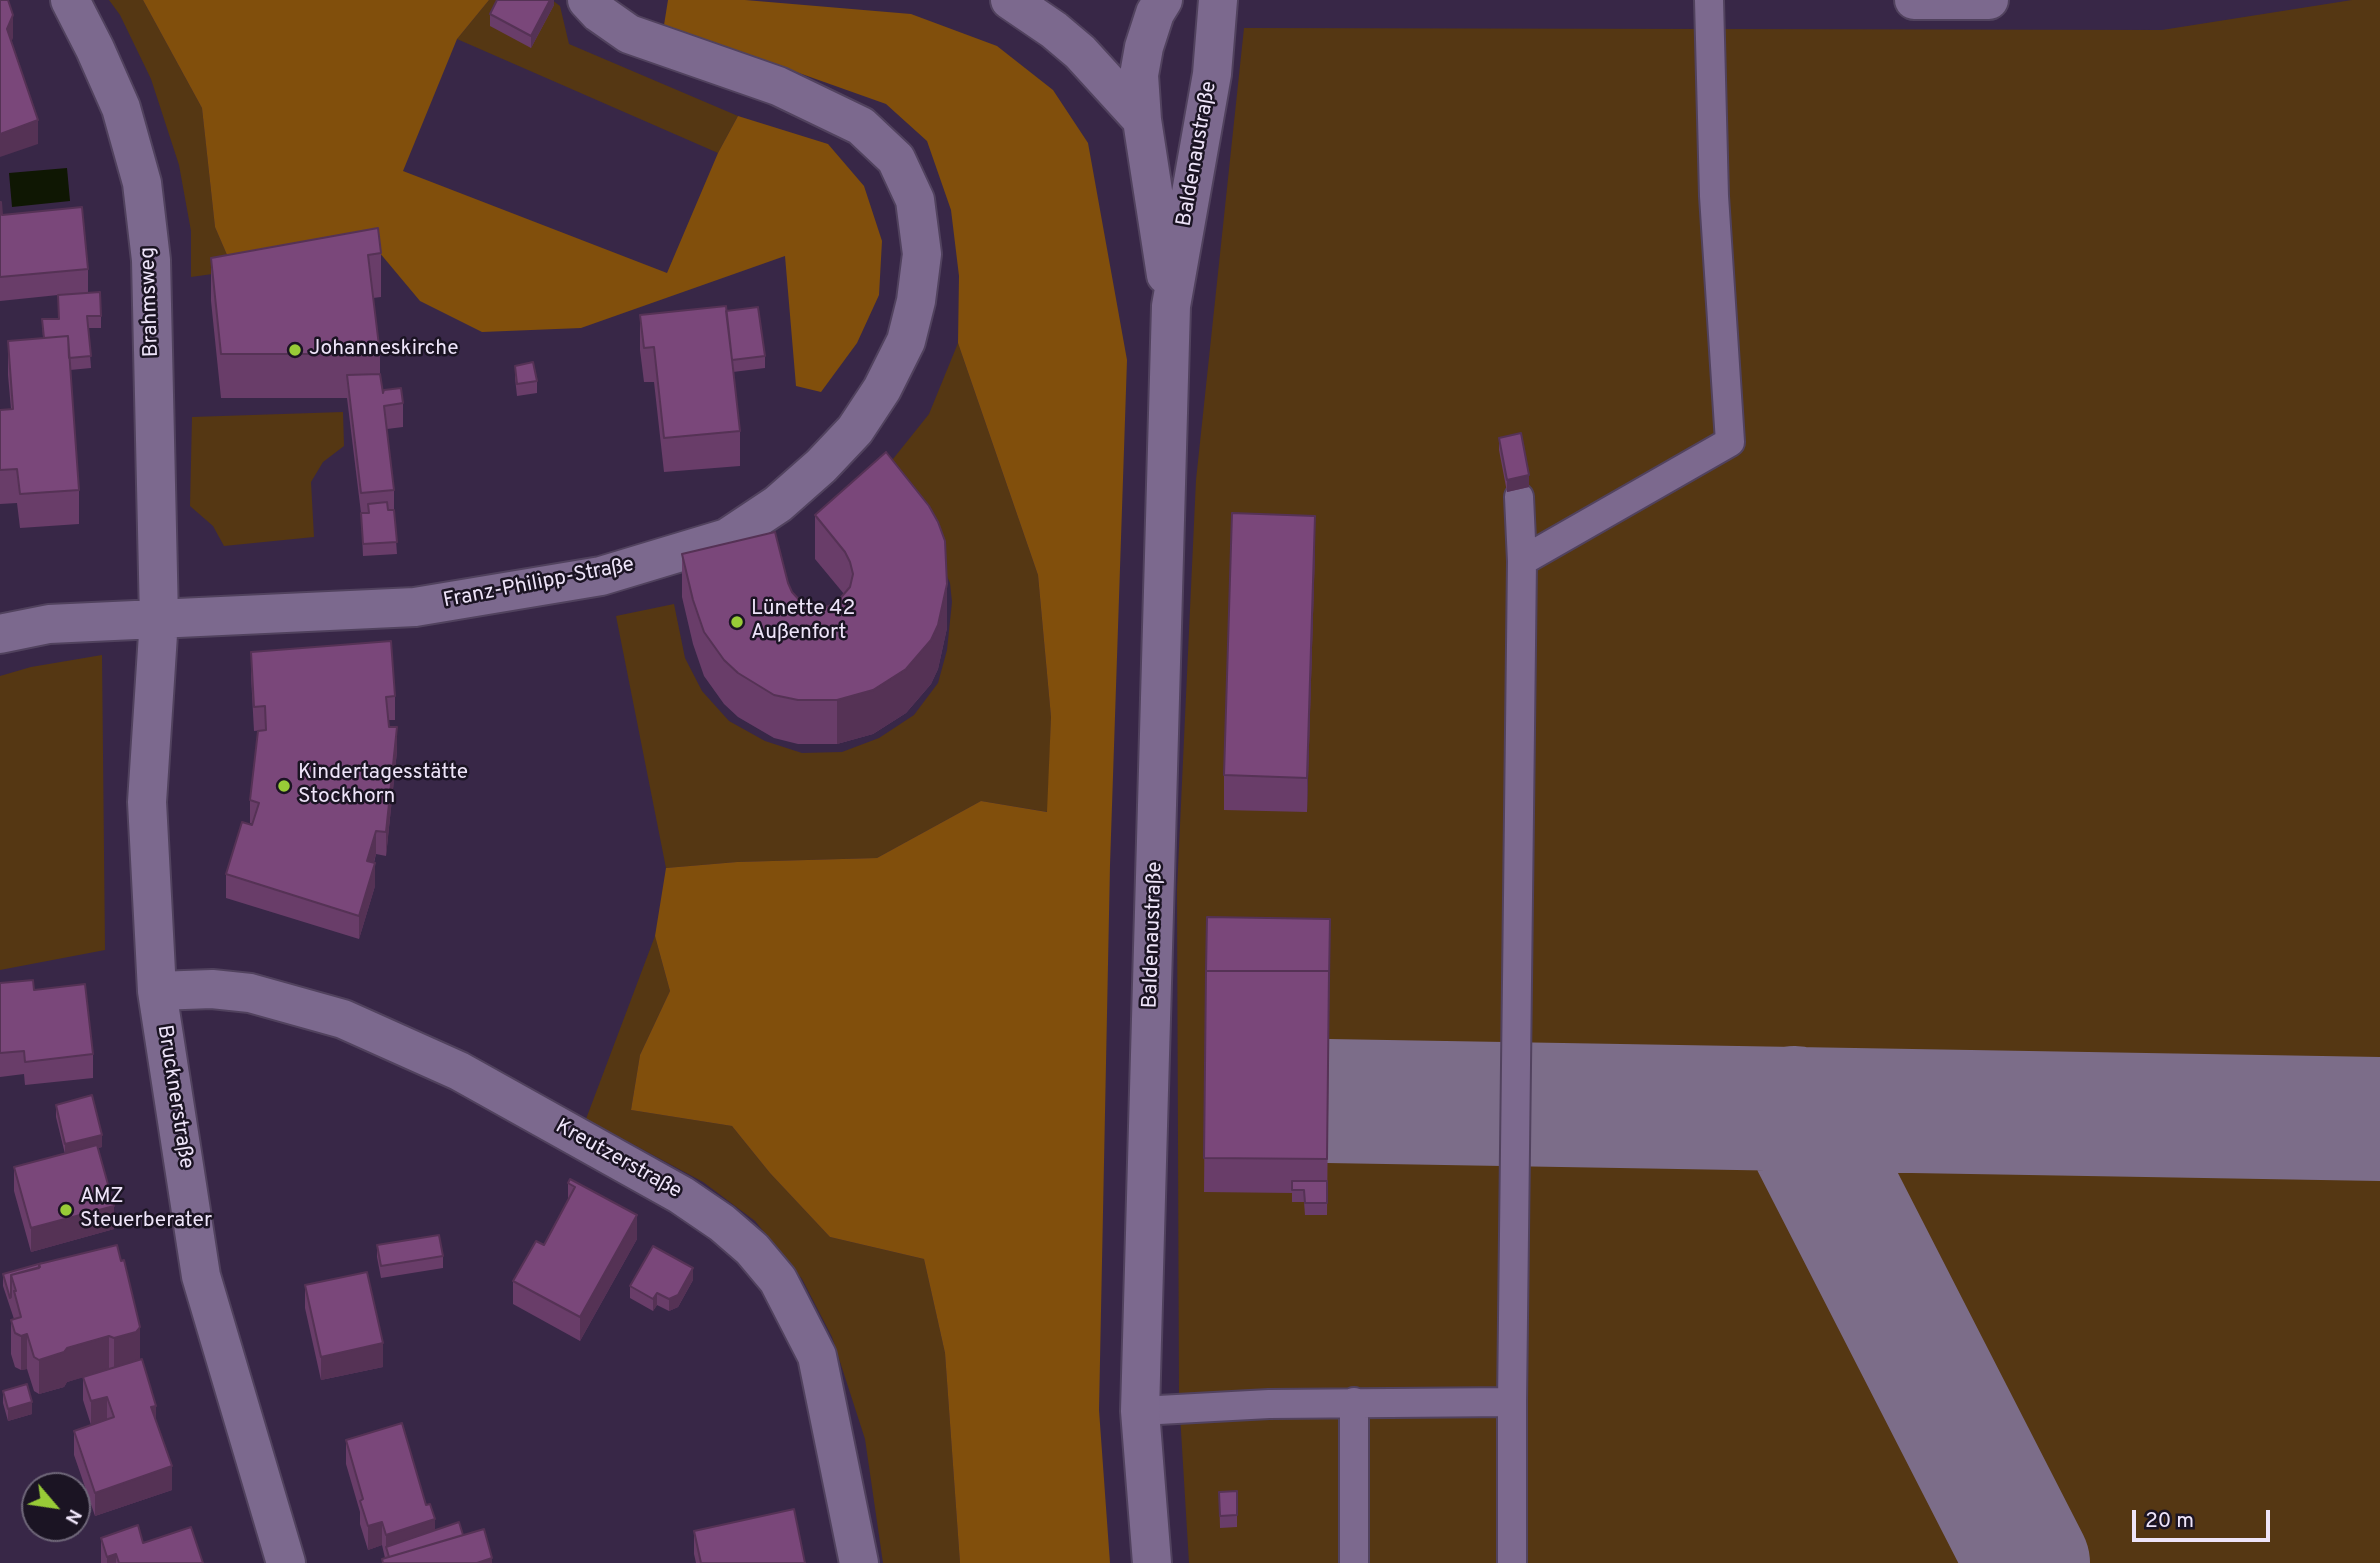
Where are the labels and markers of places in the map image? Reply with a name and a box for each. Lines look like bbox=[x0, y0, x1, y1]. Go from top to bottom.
place label: Johanneskirche bbox=[309, 337, 459, 363]
marker: Johanneskirche bbox=[287, 342, 303, 358]
place label: Lünette 42 Außenfort bbox=[751, 597, 855, 647]
marker: Lünette 42 Außenfort bbox=[729, 614, 745, 630]
place label: Kindertagesstätte Stockhorn bbox=[298, 761, 468, 811]
marker: Kindertagesstätte Stockhorn bbox=[276, 778, 292, 794]
place label: AMZ Steuerberater bbox=[80, 1185, 212, 1235]
marker: AMZ Steuerberater bbox=[58, 1202, 74, 1218]

